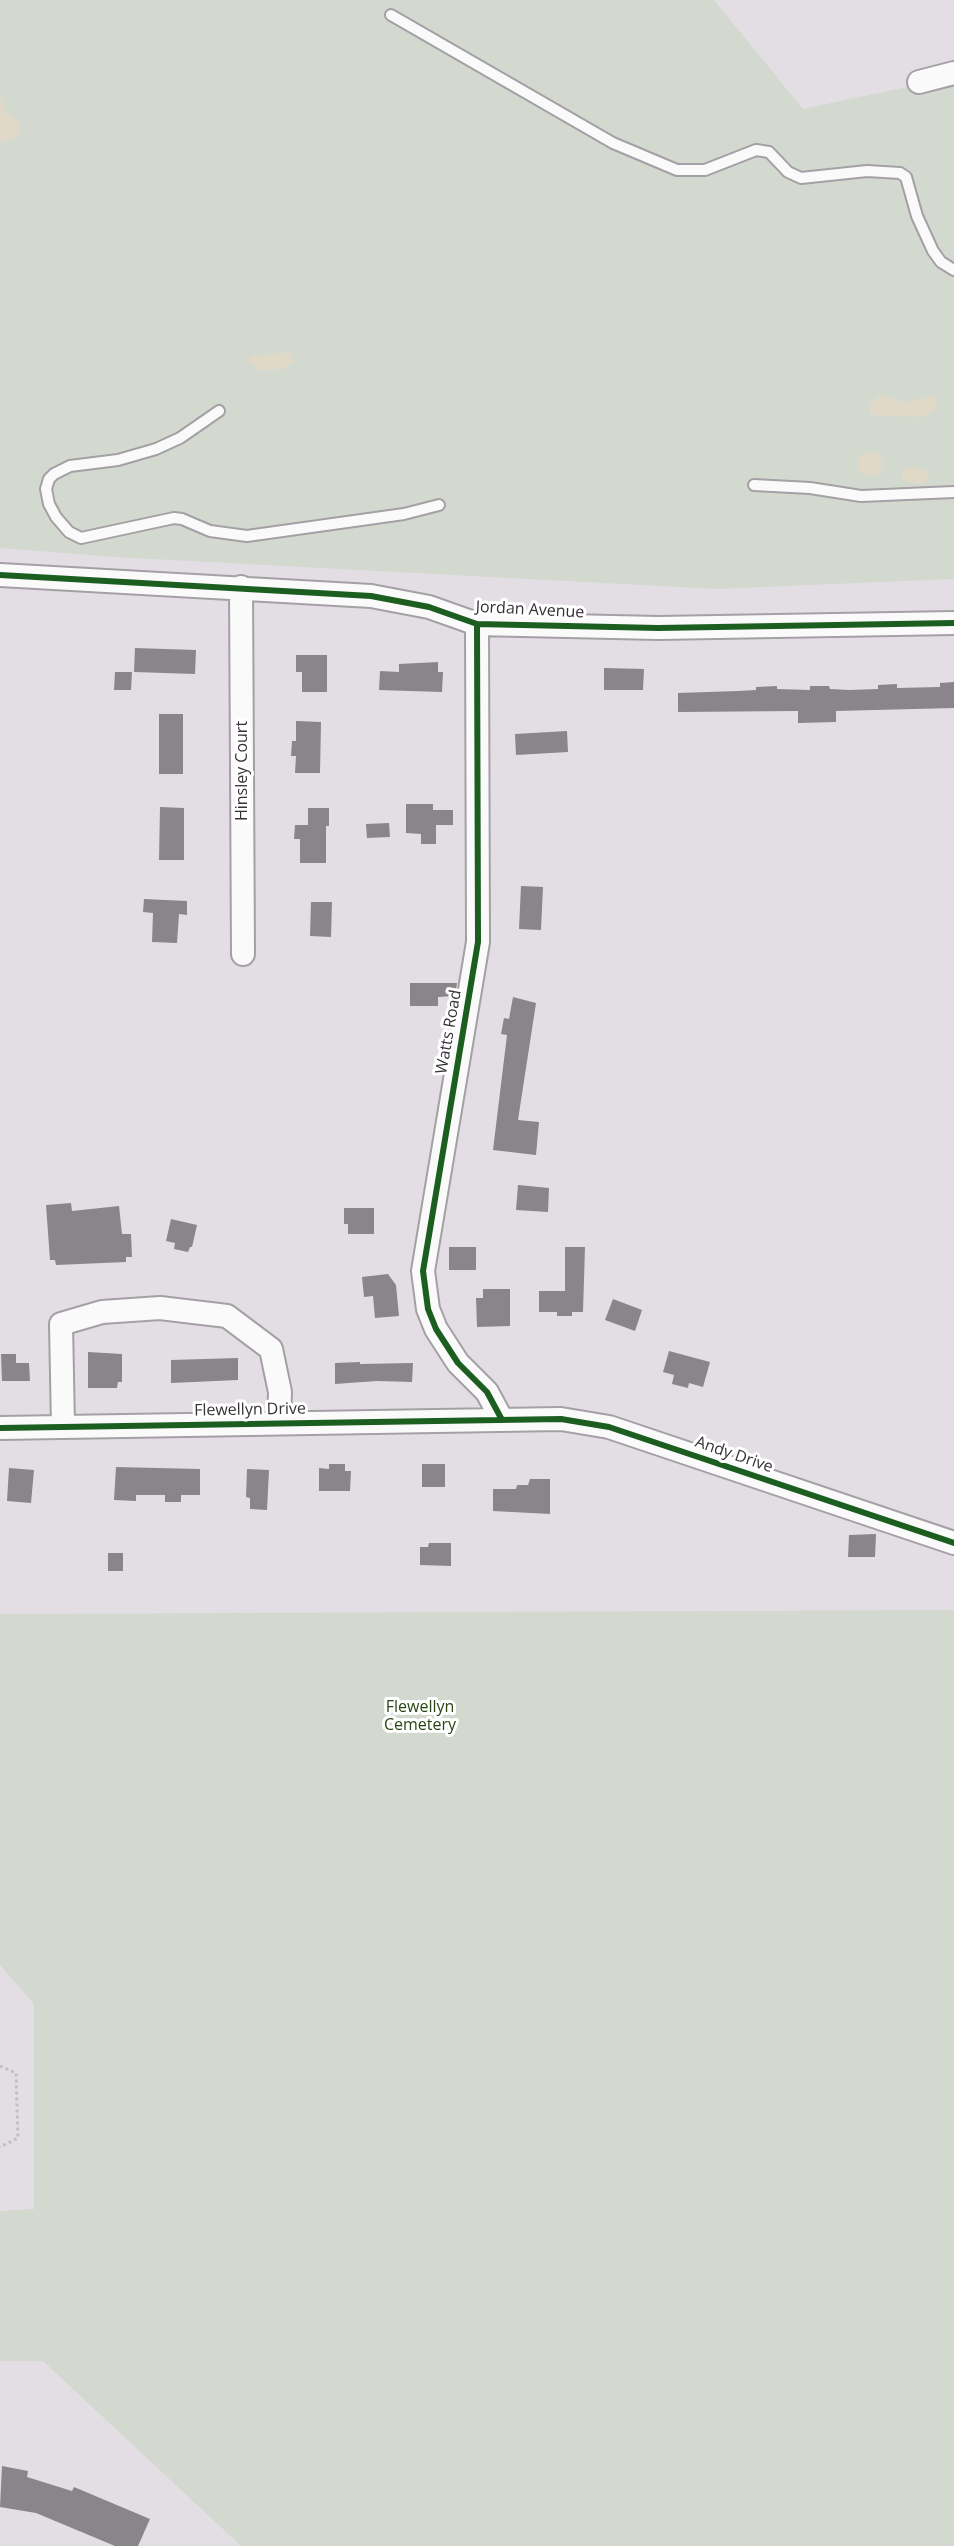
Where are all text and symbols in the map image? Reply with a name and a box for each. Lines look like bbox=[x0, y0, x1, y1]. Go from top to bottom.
street label: Jordan Avenue bbox=[475, 598, 585, 622]
street label: Hinsley Court bbox=[232, 721, 252, 821]
street label: Watts Road bbox=[432, 988, 466, 1076]
street label: Flewellyn Drive bbox=[194, 1399, 306, 1421]
street label: Andy Drive bbox=[693, 1433, 775, 1477]
park label: Flewellyn Cemetery bbox=[384, 1697, 456, 1735]

